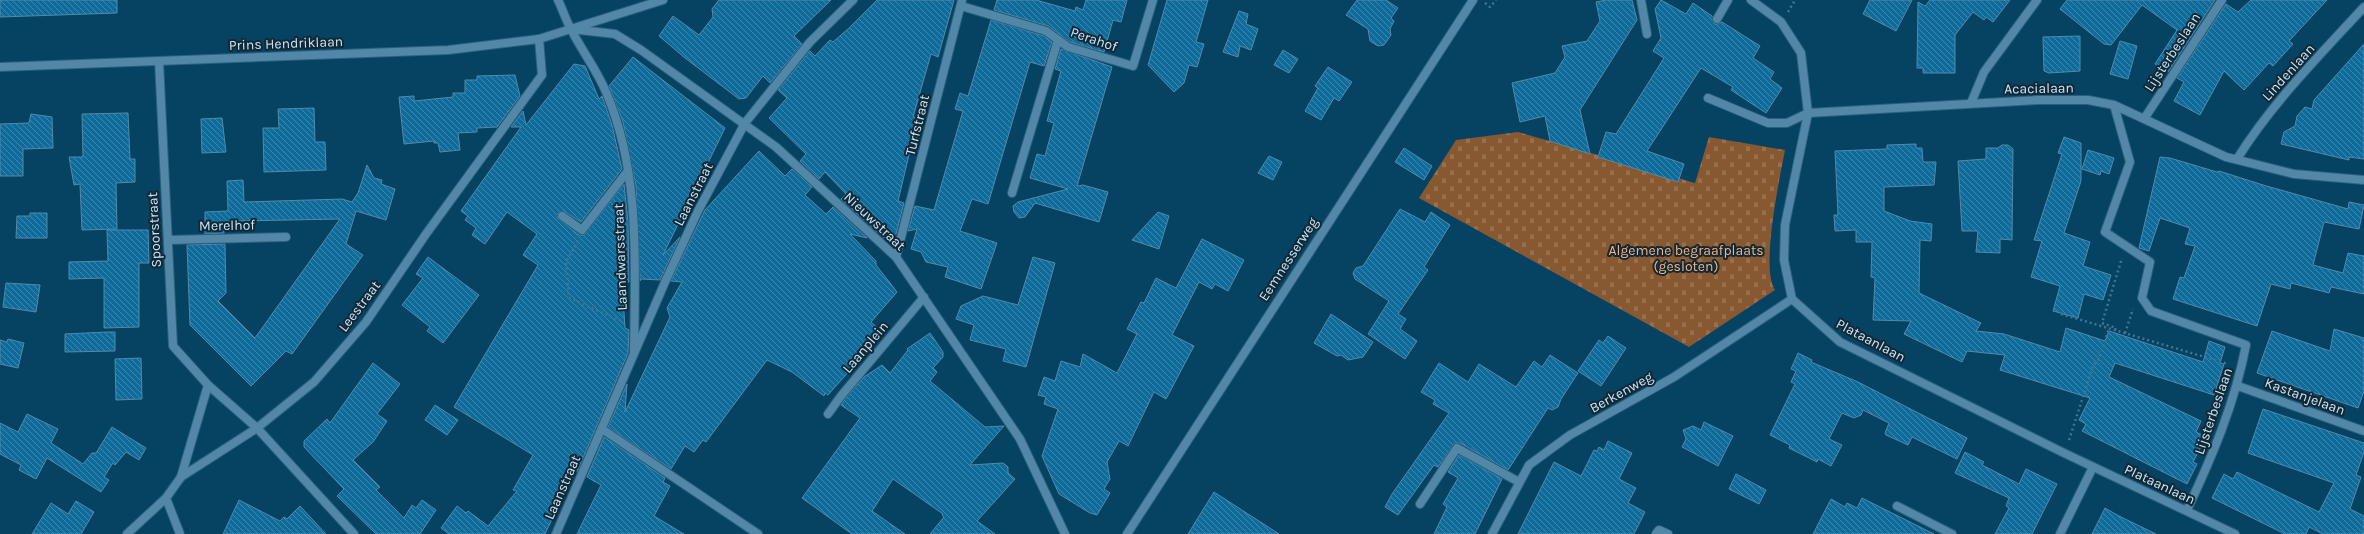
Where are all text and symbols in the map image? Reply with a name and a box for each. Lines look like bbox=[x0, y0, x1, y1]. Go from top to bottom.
street label: Lijsterbeslaan bbox=[2141, 10, 2204, 95]
street label: Perahof bbox=[1068, 24, 1120, 55]
street label: Prins Hendriklaan bbox=[229, 33, 343, 54]
street label: Lindenlaan bbox=[2258, 40, 2318, 104]
street label: Acacialaan bbox=[2004, 79, 2074, 98]
street label: Turfstraat bbox=[902, 93, 933, 157]
street label: Laanstraat bbox=[670, 160, 717, 229]
street label: Nieuwstraat bbox=[840, 189, 909, 254]
street label: Spoorstraat bbox=[144, 192, 165, 268]
street label: Laandwarsstraat bbox=[610, 203, 631, 311]
street label: Eemnesserweg bbox=[1255, 214, 1322, 304]
street label: Merelhof bbox=[199, 217, 255, 234]
park label: Algemene begraafplaats (gesloten) bbox=[1608, 242, 1764, 275]
street label: Leestraat bbox=[335, 278, 384, 335]
street label: Plataanlaan bbox=[1833, 315, 1908, 366]
street label: Laanplein bbox=[839, 318, 892, 377]
street label: Lijsterbeslaan bbox=[2191, 366, 2236, 457]
street label: Berkenweg bbox=[1587, 368, 1656, 417]
street label: Kastanjelaan bbox=[2262, 374, 2347, 419]
street label: Laanstraat bbox=[541, 452, 584, 522]
street label: Plataanlaan bbox=[2122, 461, 2198, 508]

